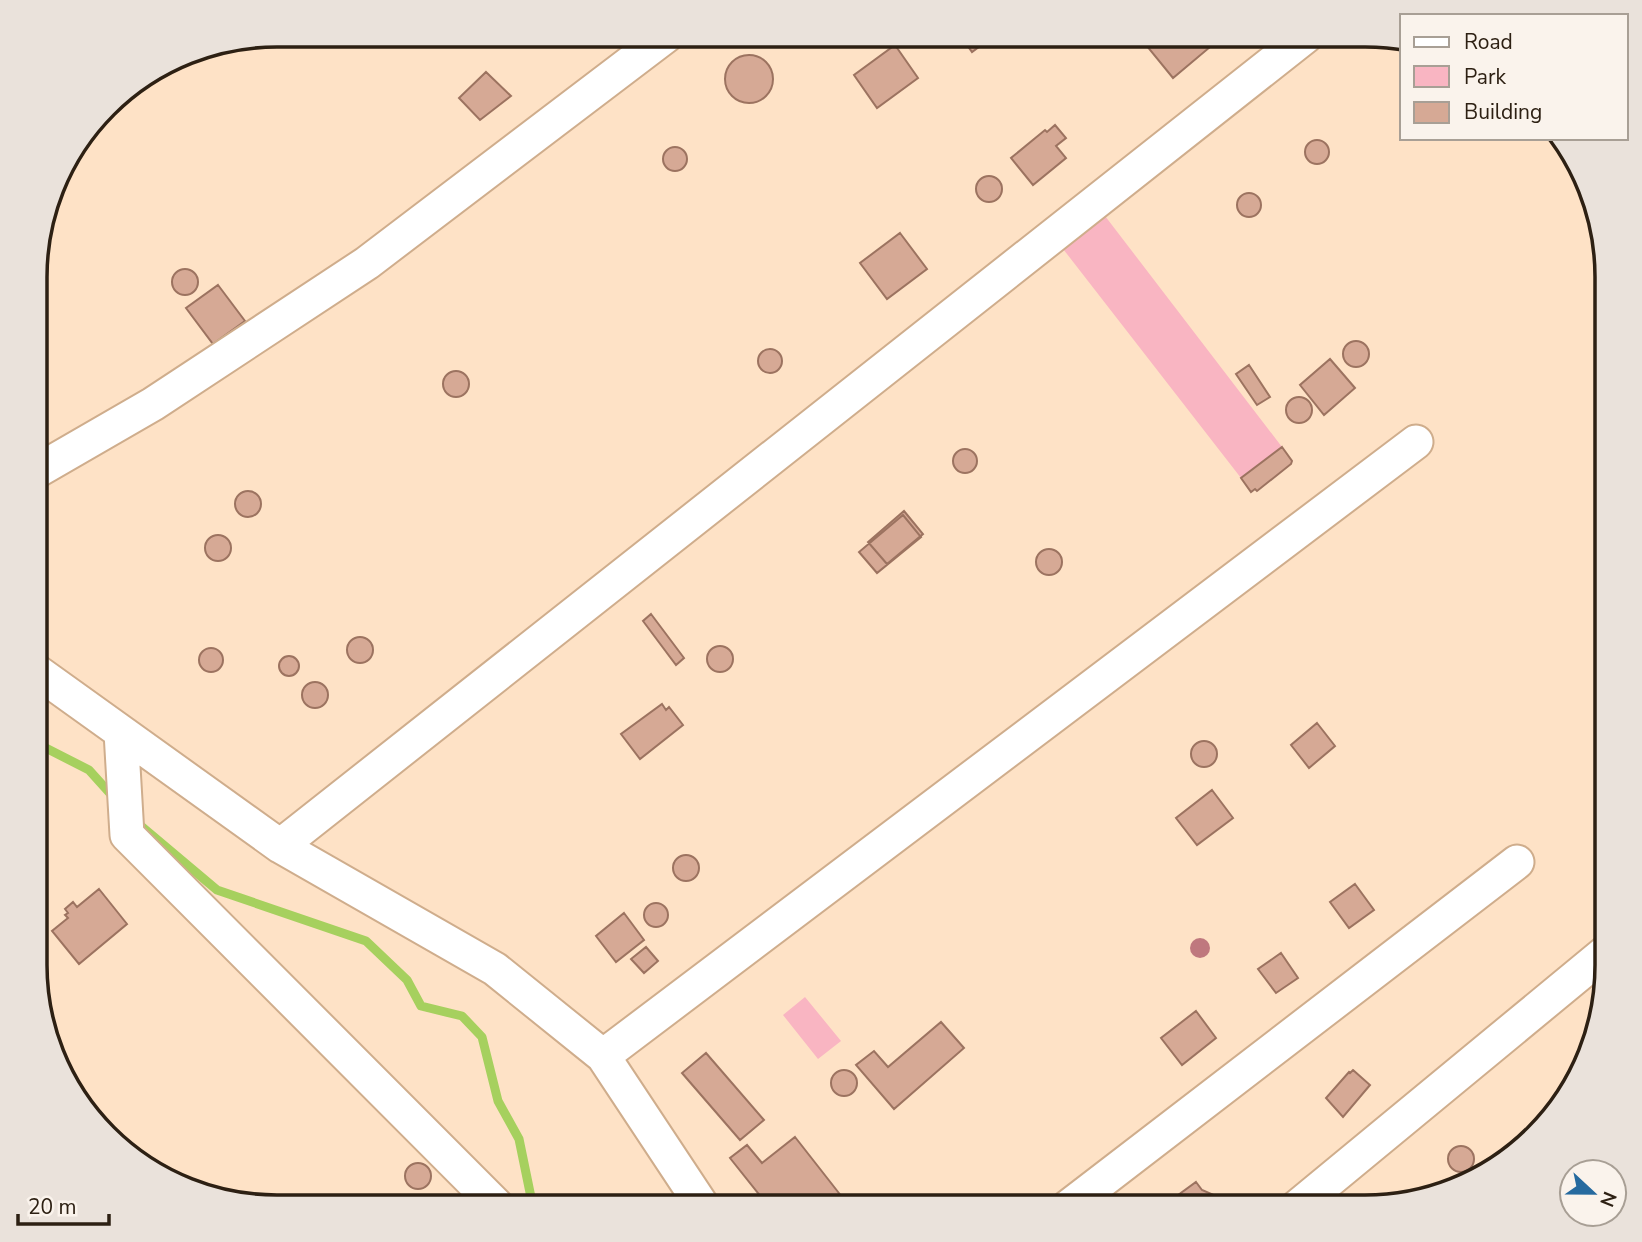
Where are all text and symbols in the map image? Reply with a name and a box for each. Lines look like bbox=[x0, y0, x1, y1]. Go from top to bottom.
legend bbox=[1400, 14, 1628, 140]
text: Road bbox=[1464, 28, 1513, 56]
text: Park bbox=[1464, 63, 1506, 91]
text: Building bbox=[1464, 98, 1542, 126]
north arrow bbox=[1558, 1158, 1628, 1228]
scale bar bbox=[18, 1182, 108, 1226]
text: N bbox=[1593, 1188, 1623, 1210]
text: 20 m bbox=[28, 1193, 77, 1221]

